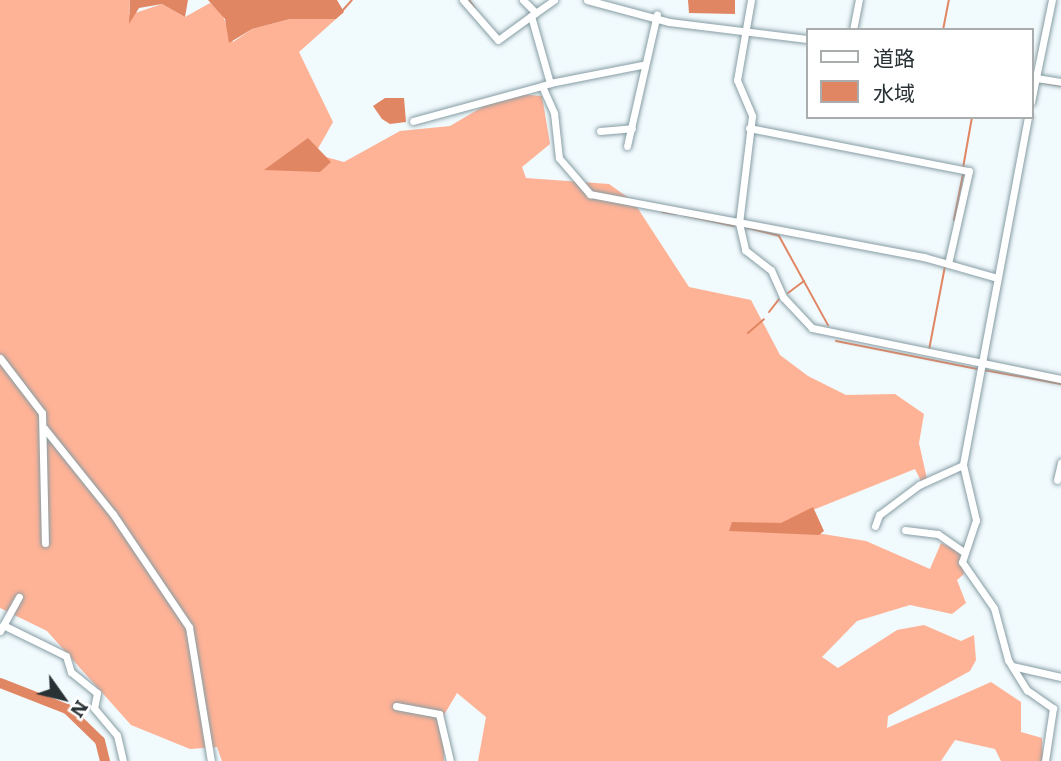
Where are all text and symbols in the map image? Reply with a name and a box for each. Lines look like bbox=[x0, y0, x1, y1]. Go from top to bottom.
legend bbox=[806, 28, 1033, 119]
text: 道路 bbox=[873, 41, 915, 72]
text: 水域 bbox=[873, 76, 915, 107]
north arrow bbox=[28, 663, 98, 733]
text: N bbox=[64, 695, 96, 724]

